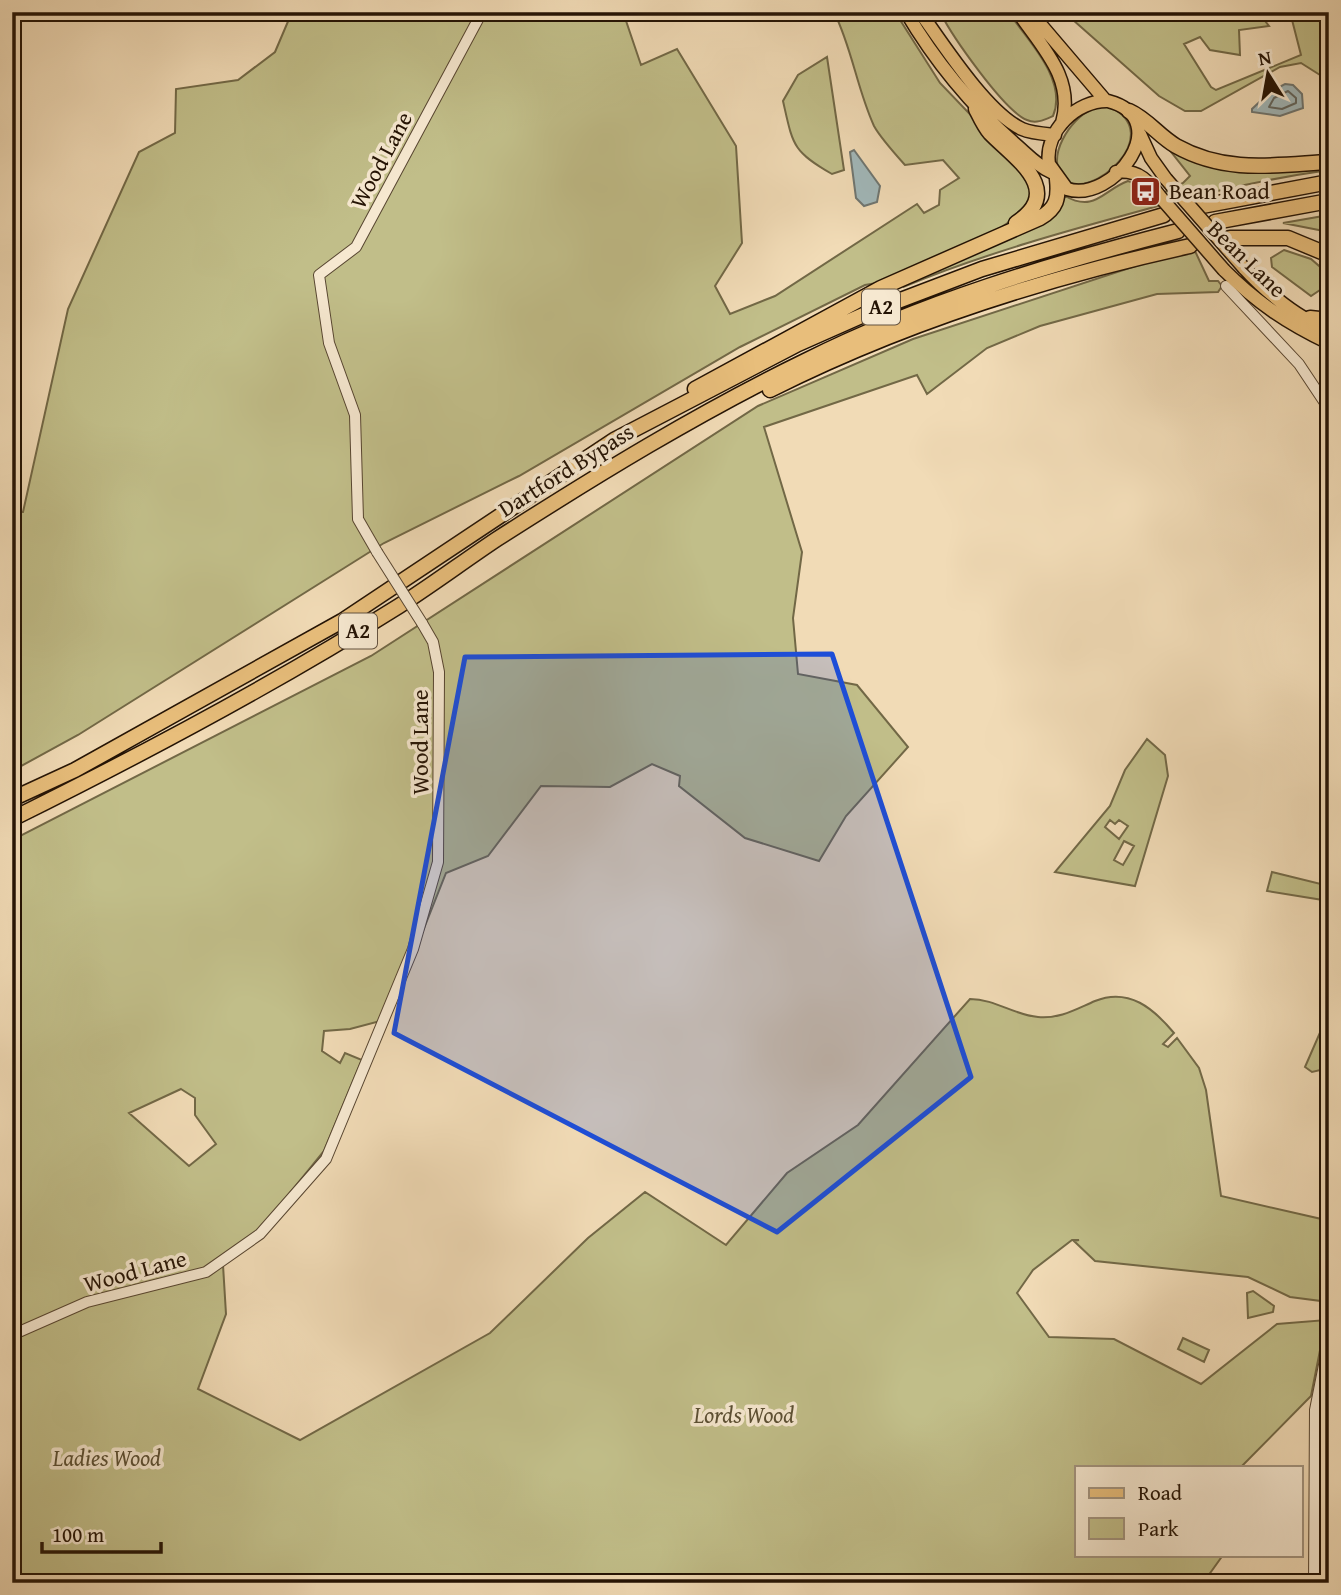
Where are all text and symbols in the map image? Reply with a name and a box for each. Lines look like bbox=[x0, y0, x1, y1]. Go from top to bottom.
north arrow bbox=[1232, 38, 1302, 108]
text: N bbox=[1256, 42, 1274, 72]
street label: Wood Lane bbox=[341, 106, 420, 214]
bus stop icon: Bean Road bbox=[1129, 174, 1163, 208]
place label: Bean Road bbox=[1169, 174, 1271, 207]
street label: Bean Lane bbox=[1200, 213, 1294, 305]
road number: A2 bbox=[862, 290, 900, 324]
street label: Dartford Bypass bbox=[492, 415, 640, 524]
road number: A2 bbox=[339, 614, 377, 648]
street label: Wood Lane bbox=[403, 689, 436, 795]
street label: Wood Lane bbox=[80, 1241, 190, 1300]
park label: Lords Wood bbox=[693, 1398, 794, 1431]
park label: Ladies Wood bbox=[52, 1441, 161, 1474]
legend bbox=[1075, 1466, 1302, 1556]
text: Road bbox=[1138, 1477, 1183, 1508]
scale bar bbox=[42, 1511, 161, 1555]
text: Park bbox=[1138, 1513, 1179, 1544]
text: 100 m bbox=[52, 1519, 104, 1550]

